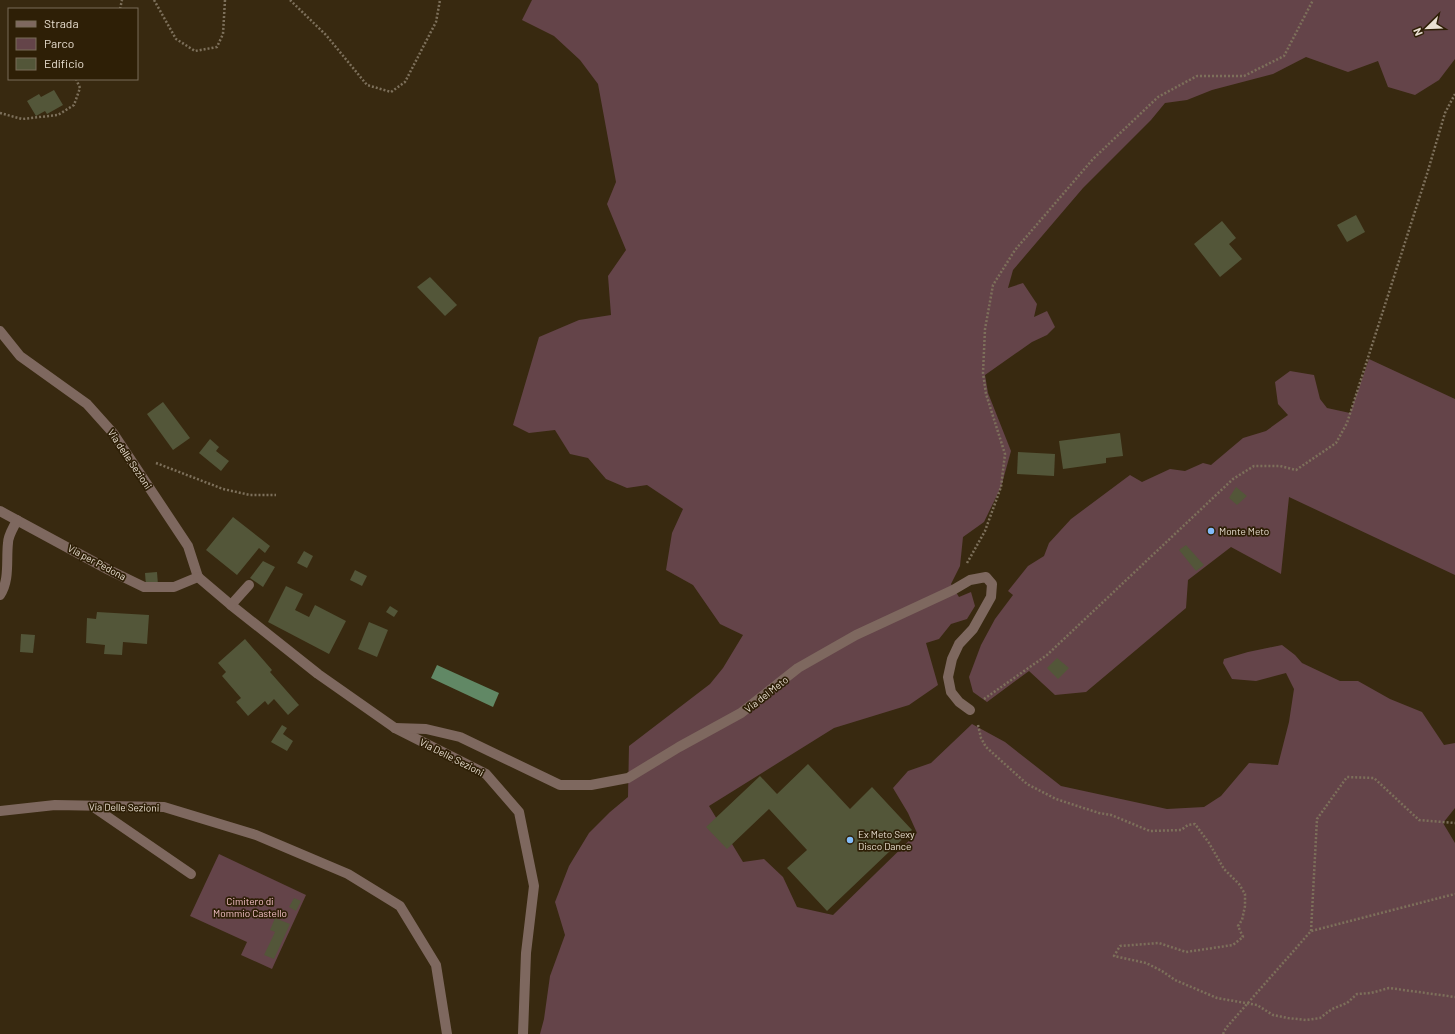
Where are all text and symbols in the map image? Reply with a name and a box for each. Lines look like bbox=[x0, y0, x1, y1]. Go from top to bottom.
legend bbox=[8, 8, 138, 80]
north arrow bbox=[1407, 8, 1447, 48]
text: Strada bbox=[44, 16, 79, 30]
text: N bbox=[1410, 26, 1425, 38]
text: Parco bbox=[44, 36, 74, 50]
text: Edificio bbox=[44, 56, 84, 70]
street label: Via delle Sezioni bbox=[105, 427, 155, 491]
place label: Monte Meto bbox=[1219, 525, 1269, 537]
marker: Monte Meto bbox=[1206, 526, 1216, 536]
street label: Via per Pedona bbox=[66, 542, 128, 582]
street label: Via del Meto bbox=[742, 673, 790, 715]
street label: Via Delle Sezioni bbox=[418, 736, 486, 778]
street label: Via Delle Sezioni bbox=[89, 800, 159, 814]
place label: Ex Meto Sexy Disco Dance bbox=[858, 828, 915, 852]
marker: Ex Meto Sexy Disco Dance bbox=[845, 835, 855, 845]
park label: Cimitero di Mommio Castello bbox=[213, 895, 287, 919]

